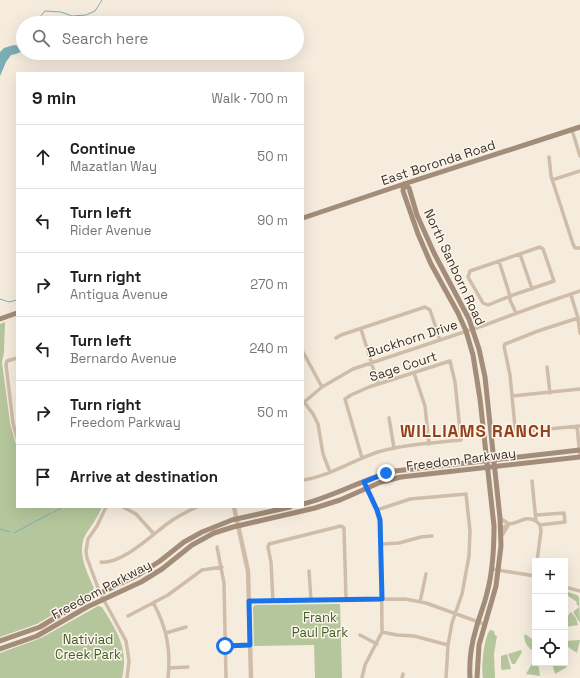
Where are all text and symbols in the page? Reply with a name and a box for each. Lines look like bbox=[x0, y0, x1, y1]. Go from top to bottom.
search box bbox=[16, 16, 304, 60]
icon: search bbox=[30, 27, 52, 49]
text: Search here bbox=[62, 29, 148, 48]
text: 9 min bbox=[32, 87, 76, 109]
text: Walk · 700 m bbox=[212, 90, 288, 107]
street label: East Boronda Road bbox=[379, 136, 497, 189]
text: Continue bbox=[70, 139, 136, 158]
icon: ahead bbox=[32, 146, 54, 168]
text: 50 m bbox=[257, 148, 288, 165]
text: Mazatlan Way bbox=[70, 158, 157, 175]
text: Turn left bbox=[70, 203, 132, 222]
street label: North Sanborn Road bbox=[420, 206, 489, 328]
icon: left bbox=[32, 210, 54, 232]
text: 90 m bbox=[257, 212, 288, 229]
text: Rider Avenue bbox=[70, 222, 151, 239]
text: Turn right bbox=[70, 267, 141, 286]
icon: right bbox=[32, 274, 54, 296]
text: 270 m bbox=[250, 276, 288, 293]
text: Antigua Avenue bbox=[70, 286, 168, 303]
street label: Buckhorn Drive bbox=[365, 316, 460, 361]
text: Turn left bbox=[70, 331, 132, 350]
icon: left bbox=[32, 338, 54, 360]
text: 240 m bbox=[250, 340, 288, 357]
street label: Sage Court bbox=[367, 348, 439, 385]
text: Bernardo Avenue bbox=[70, 350, 177, 367]
text: Turn right bbox=[70, 395, 141, 414]
icon: right bbox=[32, 402, 54, 424]
text: 50 m bbox=[257, 404, 288, 421]
text: Freedom Parkway bbox=[70, 414, 181, 431]
district label: WILLIAMS RANCH bbox=[400, 420, 552, 442]
street label: Freedom Parkway bbox=[405, 444, 517, 475]
route end bbox=[377, 464, 395, 482]
icon: arrive bbox=[32, 466, 54, 488]
text: Arrive at destination bbox=[70, 467, 218, 486]
street label: Freedom Parkway bbox=[48, 556, 154, 623]
map controls bbox=[532, 558, 568, 666]
button: + bbox=[532, 558, 568, 594]
button: − bbox=[532, 594, 568, 630]
park label: Frank Paul Park bbox=[292, 609, 348, 641]
button: locate bbox=[532, 630, 568, 666]
park label: Nativiad Creek Park bbox=[55, 631, 121, 663]
route start bbox=[216, 637, 234, 655]

